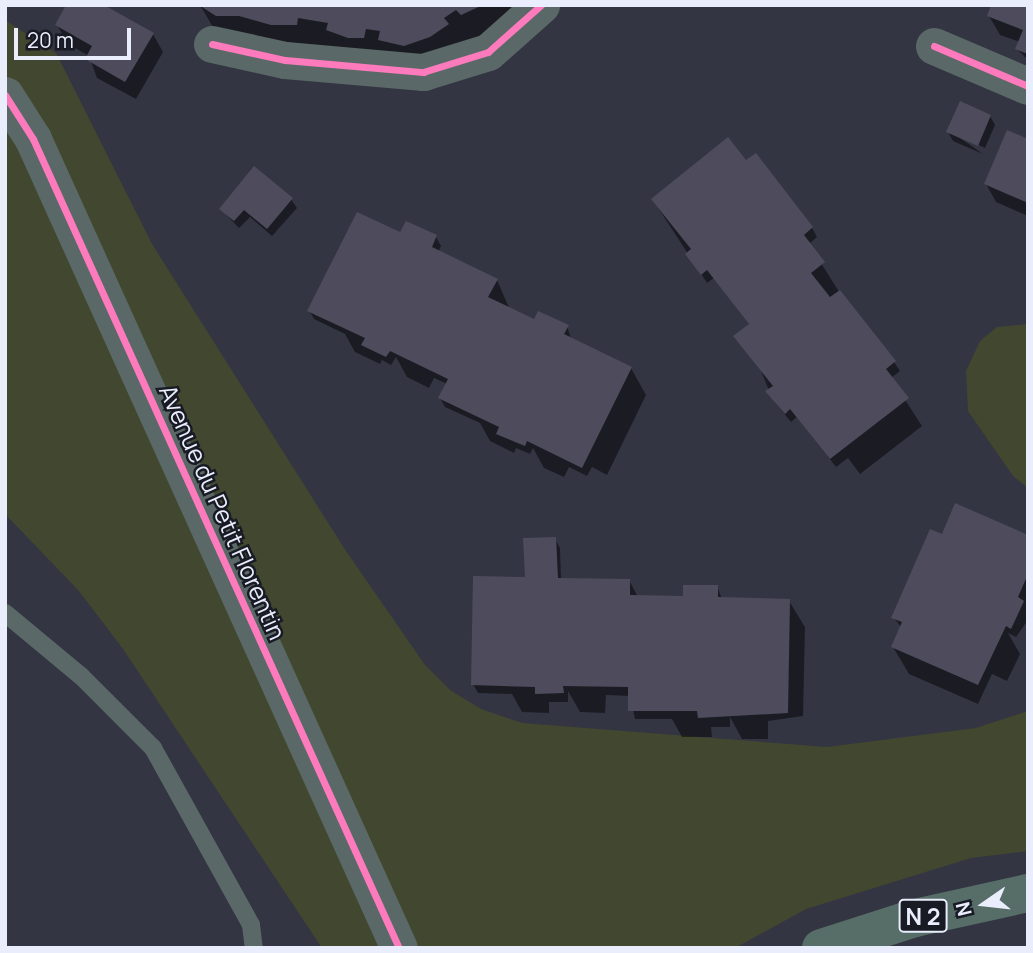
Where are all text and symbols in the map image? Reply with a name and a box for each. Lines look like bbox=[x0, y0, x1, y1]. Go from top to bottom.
scale bar bbox=[18, 14, 135, 58]
text: 20 m bbox=[27, 26, 74, 54]
street label: Avenue du Petit Florentin bbox=[154, 380, 292, 644]
north arrow bbox=[949, 869, 1019, 939]
road number: N 2 bbox=[898, 897, 948, 936]
text: N bbox=[949, 899, 978, 919]

